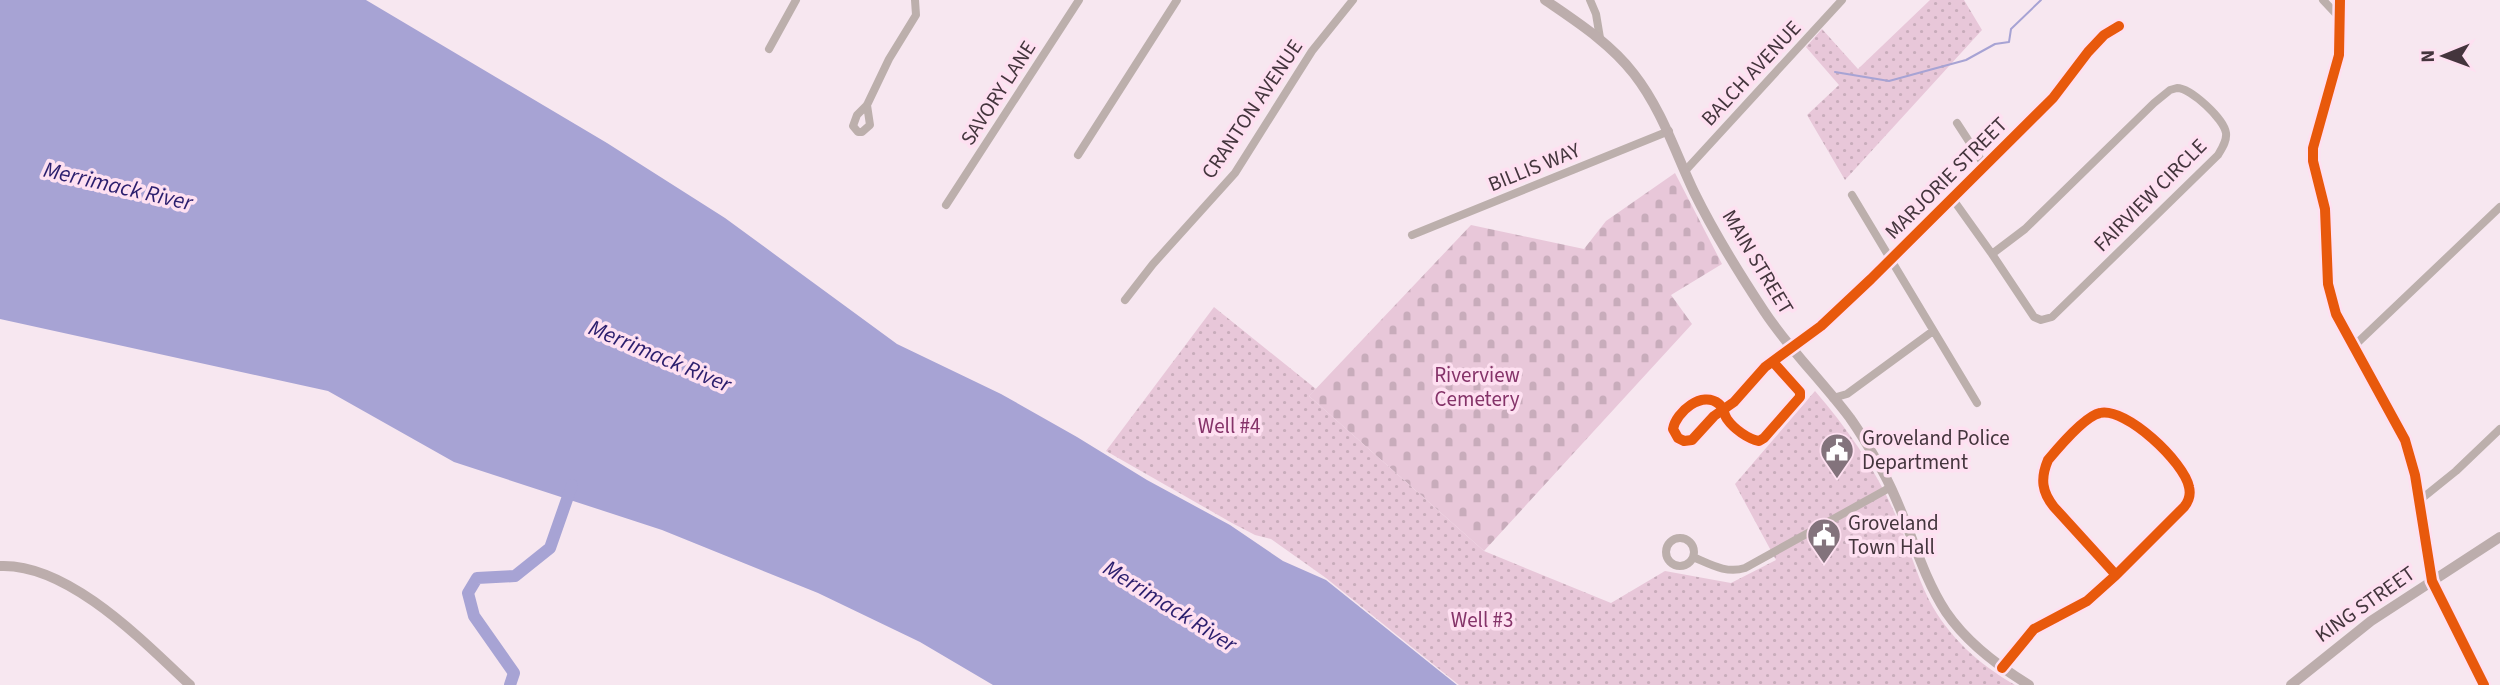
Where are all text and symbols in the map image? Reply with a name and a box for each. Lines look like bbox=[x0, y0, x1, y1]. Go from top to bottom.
street label: BALCH AVENUE bbox=[1694, 14, 1808, 132]
north arrow bbox=[2409, 21, 2479, 91]
street label: CRANTON AVENUE bbox=[1194, 33, 1310, 185]
street label: SAVORY LANE bbox=[953, 35, 1043, 151]
text: N bbox=[2415, 50, 2442, 63]
street label: MARJORIE STREET bbox=[1878, 110, 2014, 246]
street label: FAIRVIEW CIRCLE bbox=[2087, 132, 2213, 258]
street label: BILLIS WAY bbox=[1483, 135, 1585, 199]
water label: Merrimack River bbox=[40, 153, 197, 219]
street label: MAIN STREET bbox=[1715, 204, 1801, 320]
water label: Merrimack River bbox=[584, 311, 737, 401]
park label: Riverview Cemetery bbox=[1434, 360, 1520, 414]
park label: Well #4 bbox=[1198, 411, 1260, 441]
place label: Groveland Police Department bbox=[1862, 423, 2010, 477]
public building icon: Groveland Police Department bbox=[1818, 431, 1856, 480]
place label: Groveland Town Hall bbox=[1848, 508, 1939, 562]
public building icon: Groveland Town Hall bbox=[1805, 516, 1843, 565]
water label: Merrimack River bbox=[1097, 552, 1244, 661]
street label: KING STREET bbox=[2309, 558, 2421, 650]
park label: Well #3 bbox=[1451, 605, 1513, 635]

